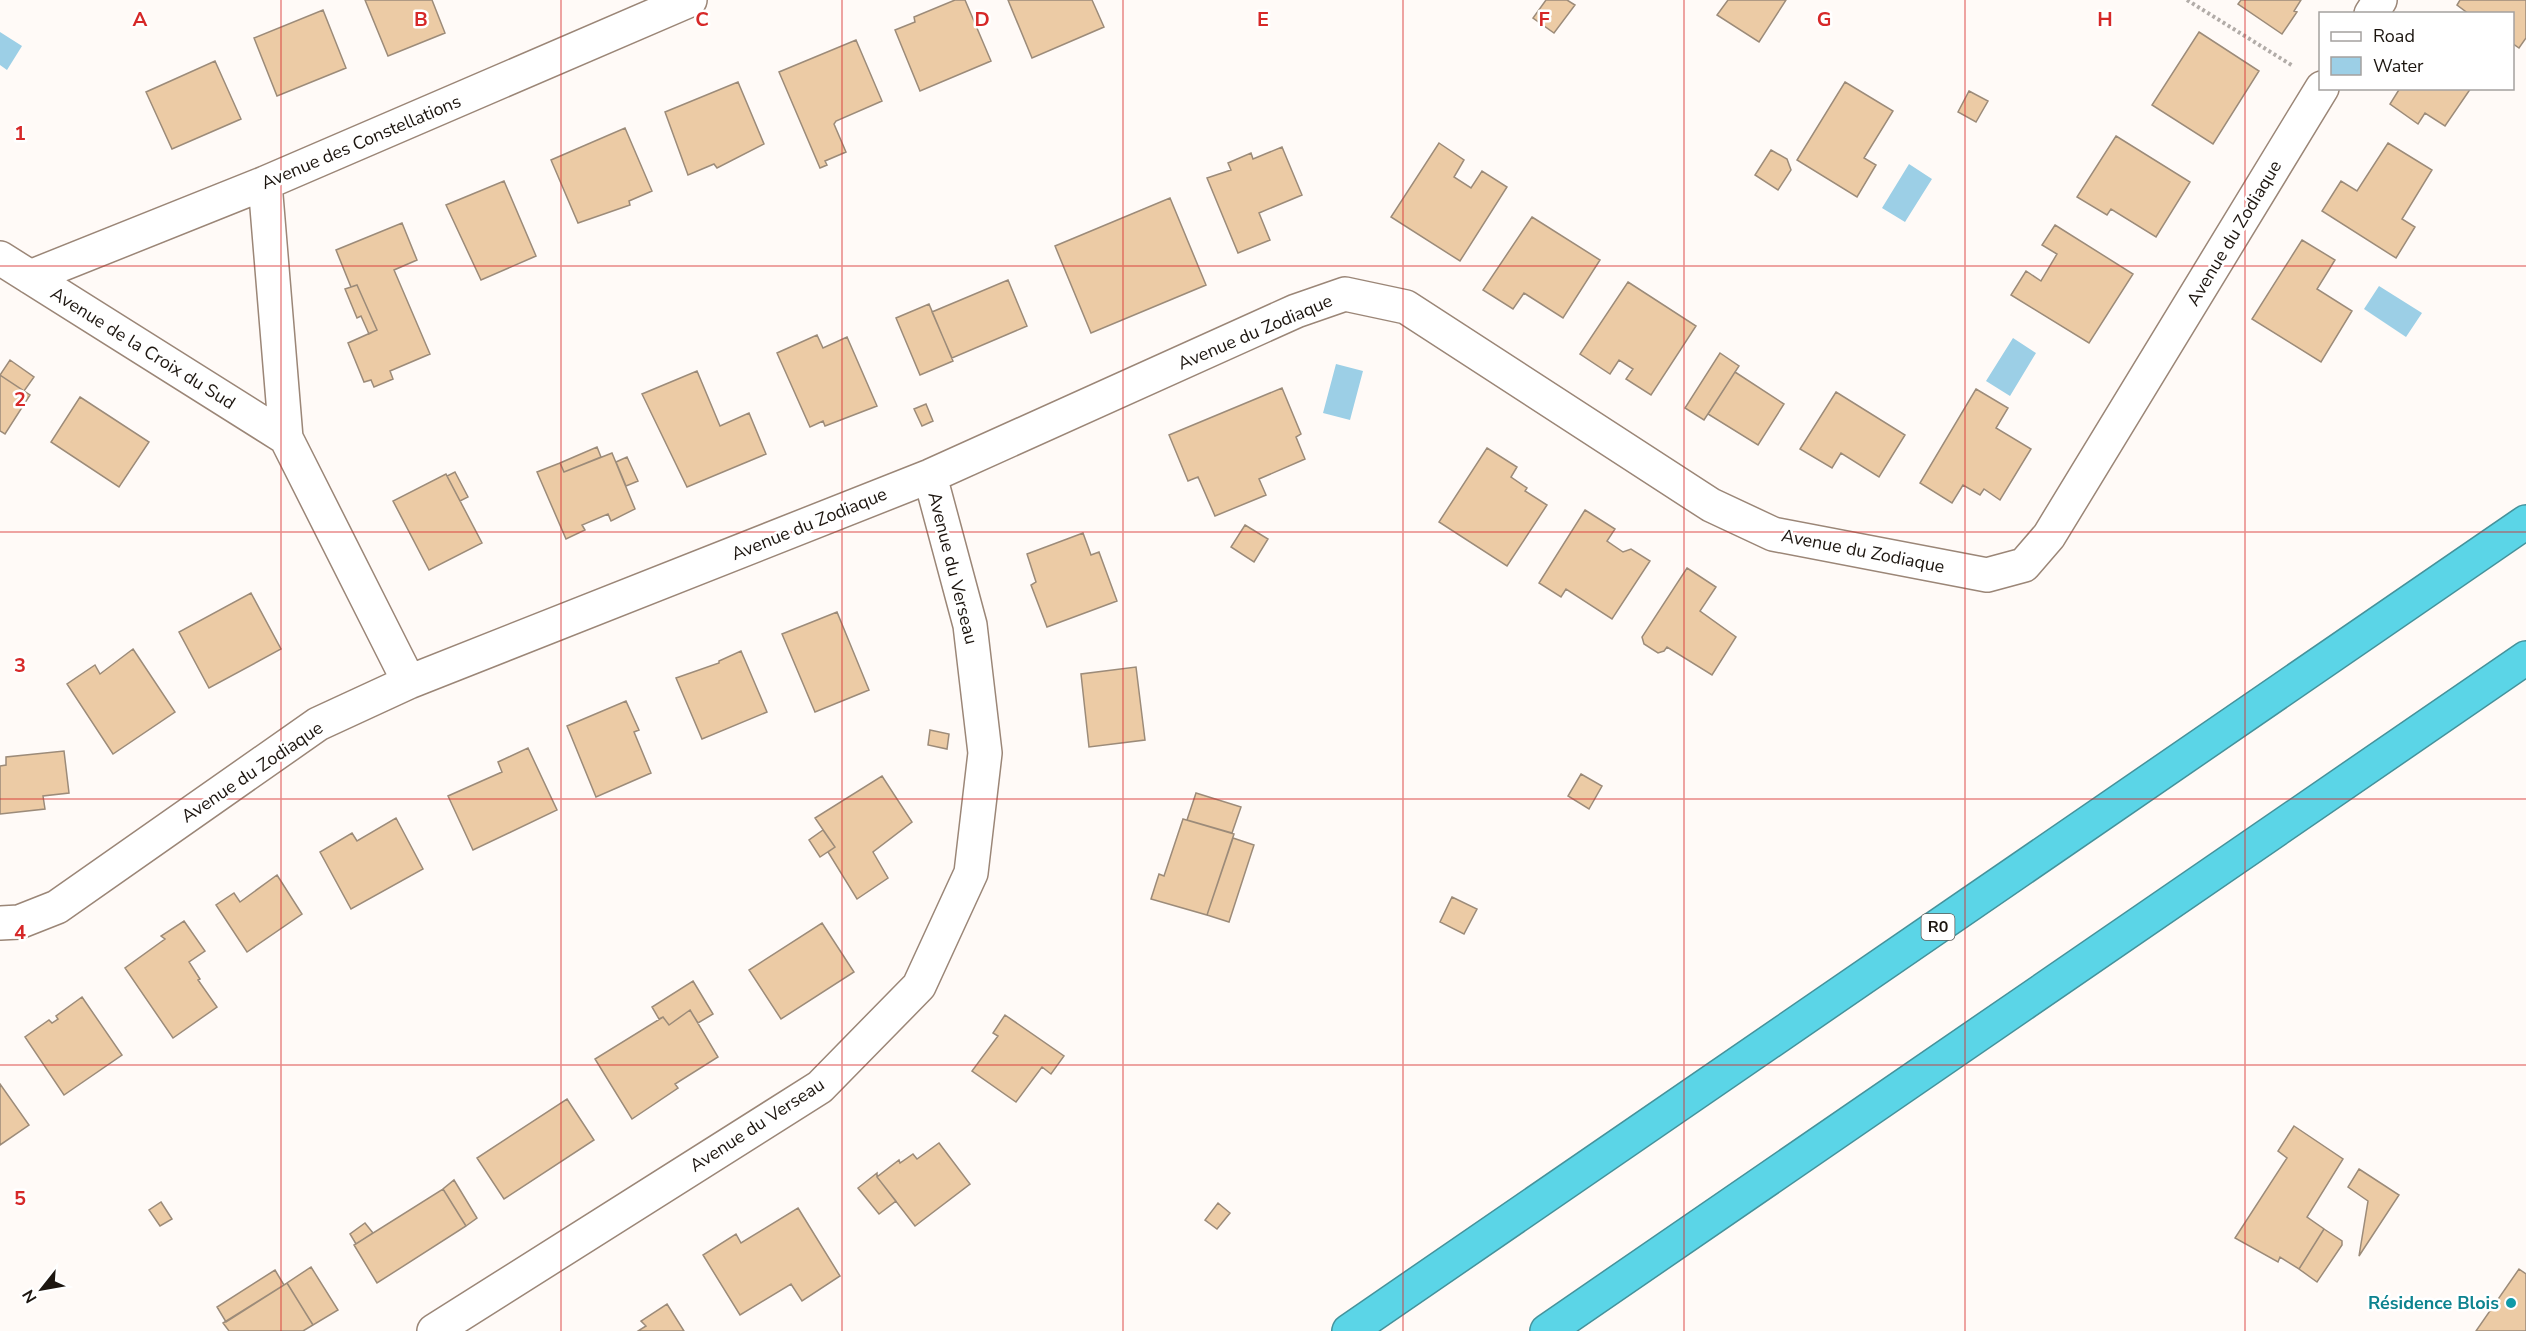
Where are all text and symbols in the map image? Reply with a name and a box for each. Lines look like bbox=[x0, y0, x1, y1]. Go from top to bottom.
text: A bbox=[133, 6, 148, 33]
text: B bbox=[414, 6, 428, 33]
text: C bbox=[695, 6, 709, 33]
text: D bbox=[974, 6, 990, 33]
text: E bbox=[1257, 6, 1269, 33]
text: F bbox=[1538, 6, 1550, 33]
text: G bbox=[1817, 6, 1831, 33]
text: H bbox=[2097, 6, 2113, 33]
legend bbox=[2319, 12, 2514, 90]
text: Road bbox=[2373, 24, 2415, 48]
text: Water bbox=[2373, 54, 2424, 78]
street label: Avenue des Constellations bbox=[257, 89, 465, 195]
text: 1 bbox=[14, 120, 26, 147]
street label: Avenue du Zodiaque bbox=[2181, 156, 2287, 310]
street label: Avenue de la Croix du Sud bbox=[46, 281, 240, 415]
street label: Avenue du Zodiaque bbox=[1174, 289, 1336, 375]
text: 2 bbox=[14, 386, 26, 413]
street label: Avenue du Zodiaque bbox=[728, 482, 890, 566]
street label: Avenue du Verseau bbox=[922, 489, 984, 647]
street label: Avenue du Zodiaque bbox=[1779, 523, 1947, 579]
text: 3 bbox=[14, 652, 26, 679]
street label: Avenue du Zodiaque bbox=[177, 716, 327, 828]
road number: R0 bbox=[1922, 914, 1954, 940]
text: 4 bbox=[14, 919, 26, 946]
street label: Avenue du Verseau bbox=[685, 1072, 829, 1178]
text: 5 bbox=[14, 1185, 26, 1212]
north arrow bbox=[12, 1259, 72, 1319]
text: N bbox=[17, 1285, 43, 1307]
place label: Résidence Blois bbox=[2368, 1291, 2499, 1315]
marker: Résidence Blois bbox=[2504, 1296, 2518, 1310]

